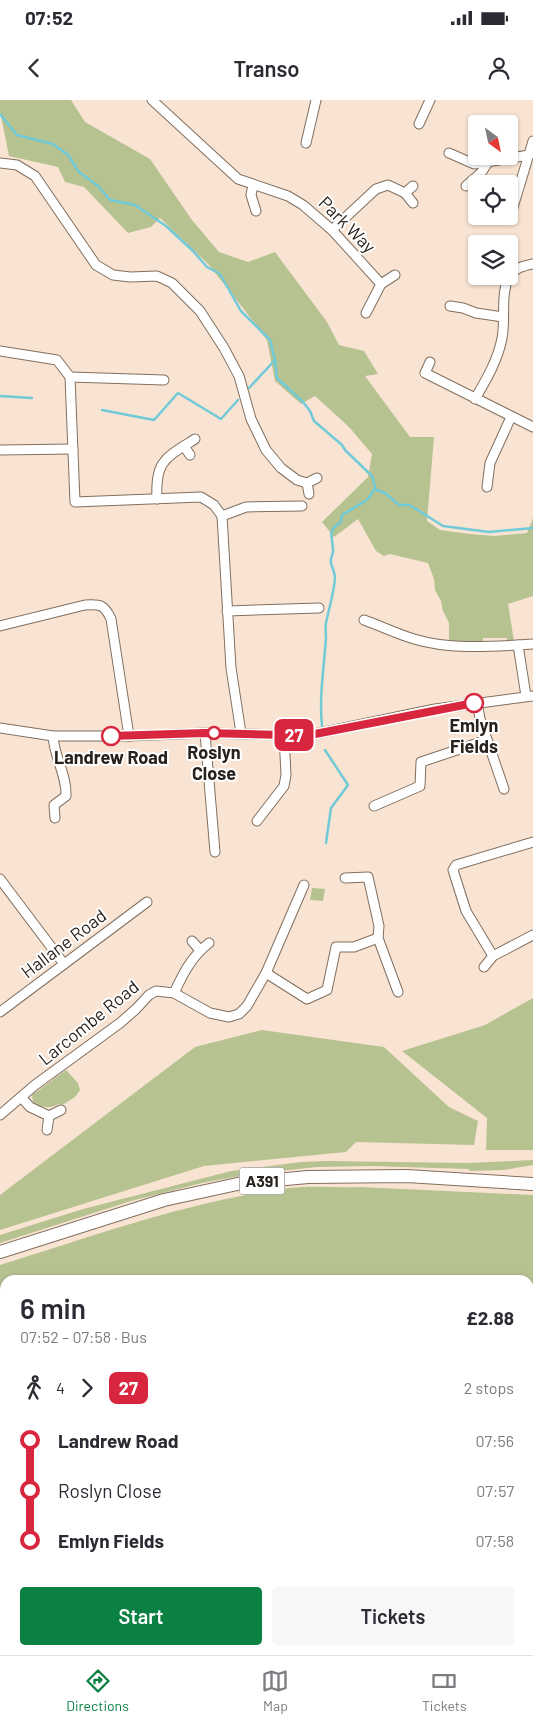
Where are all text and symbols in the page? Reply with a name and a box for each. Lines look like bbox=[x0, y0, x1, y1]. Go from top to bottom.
text: 07:52 bbox=[25, 6, 73, 29]
icon: back bbox=[20, 54, 48, 82]
icon: person bbox=[485, 54, 513, 82]
text: Transo bbox=[233, 55, 300, 81]
north arrow bbox=[468, 115, 518, 165]
map controls bbox=[468, 115, 518, 285]
button: locate bbox=[468, 175, 518, 225]
street label: Park Way bbox=[315, 191, 381, 257]
button: layers bbox=[468, 235, 518, 285]
marker: Emlyn Fields bbox=[464, 693, 484, 713]
place label: Emlyn Fields bbox=[450, 714, 498, 757]
line badge: 27 bbox=[272, 719, 316, 751]
text: 27 bbox=[284, 724, 304, 746]
marker: Landrew Road bbox=[101, 726, 121, 746]
marker: Roslyn Close bbox=[207, 726, 221, 740]
place label: Roslyn Close bbox=[187, 741, 241, 784]
place label: Landrew Road bbox=[54, 746, 168, 768]
street label: Hallane Road bbox=[16, 904, 110, 982]
street label: Larcombe Road bbox=[34, 975, 143, 1069]
road number: A391 bbox=[240, 1168, 284, 1194]
text: 6 min bbox=[20, 1291, 86, 1325]
text: £2.88 bbox=[466, 1306, 514, 1329]
text: 07:52 – 07:58 · Bus bbox=[20, 1327, 147, 1346]
icon: walk bbox=[20, 1374, 48, 1402]
icon: forward bbox=[73, 1374, 101, 1402]
text: 27 bbox=[119, 1377, 138, 1399]
text: 4 bbox=[56, 1378, 65, 1397]
text: 2 stops bbox=[464, 1378, 514, 1397]
text: Landrew Road bbox=[58, 1429, 178, 1452]
text: 07:56 bbox=[476, 1431, 514, 1450]
text: Roslyn Close bbox=[58, 1479, 162, 1502]
text: 07:57 bbox=[476, 1481, 514, 1500]
text: Emlyn Fields bbox=[58, 1529, 164, 1552]
text: 07:58 bbox=[475, 1531, 514, 1550]
button: Start bbox=[20, 1587, 262, 1645]
button: Tickets bbox=[272, 1587, 514, 1645]
tab: Directions bbox=[66, 1667, 129, 1714]
tab: Map bbox=[261, 1667, 289, 1714]
tab: Tickets bbox=[422, 1667, 467, 1714]

